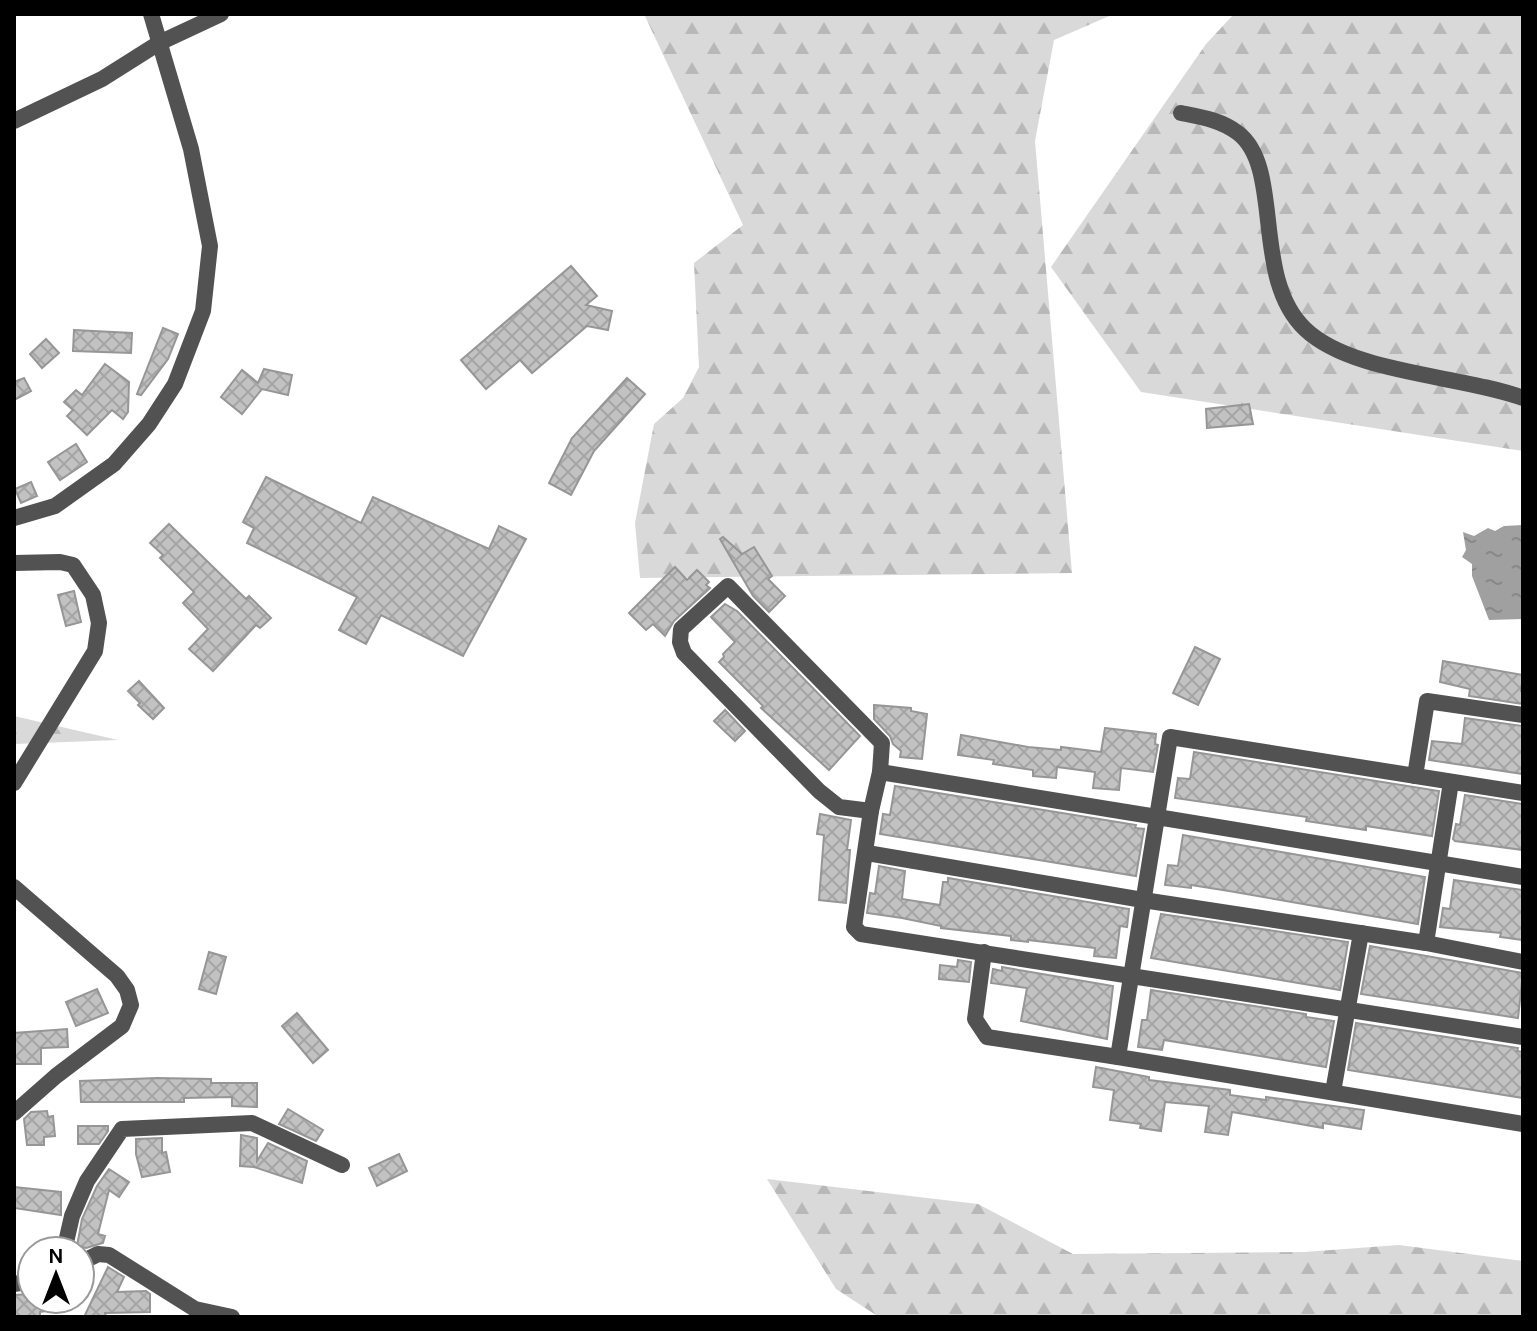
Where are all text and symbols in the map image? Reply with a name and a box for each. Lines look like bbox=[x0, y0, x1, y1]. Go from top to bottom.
north arrow bbox=[16, 1235, 96, 1315]
text: N bbox=[48, 1243, 64, 1269]

